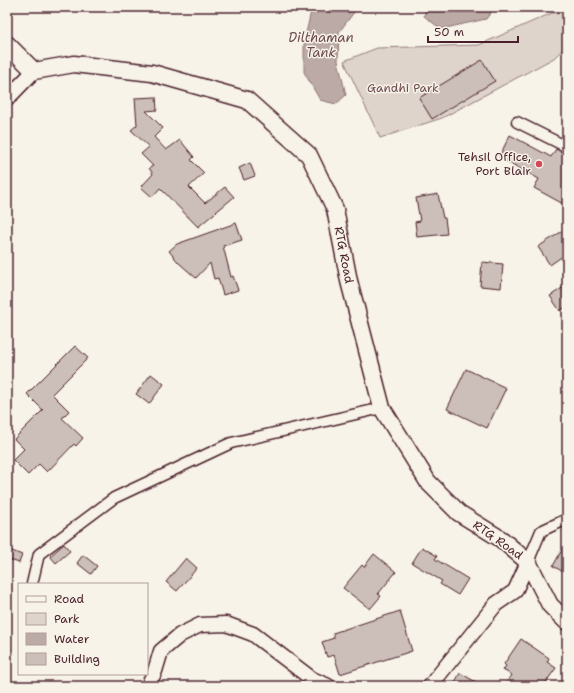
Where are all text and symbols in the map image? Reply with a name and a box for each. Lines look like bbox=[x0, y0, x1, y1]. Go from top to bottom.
scale bar bbox=[428, 18, 518, 44]
text: 50 m bbox=[434, 24, 464, 40]
water label: Dilthaman Tank bbox=[288, 29, 354, 61]
park label: Gandhi Park bbox=[367, 80, 439, 96]
place label: Tehsil Office, Port Blair bbox=[458, 149, 531, 179]
marker: Tehsil Office, Port Blair bbox=[534, 159, 544, 169]
street label: RTG Road bbox=[331, 225, 357, 285]
street label: RTG Road bbox=[470, 517, 527, 563]
legend bbox=[18, 583, 148, 675]
text: Road bbox=[54, 591, 85, 607]
text: Park bbox=[54, 611, 80, 627]
text: Water bbox=[54, 631, 90, 647]
text: Building bbox=[54, 651, 100, 667]

